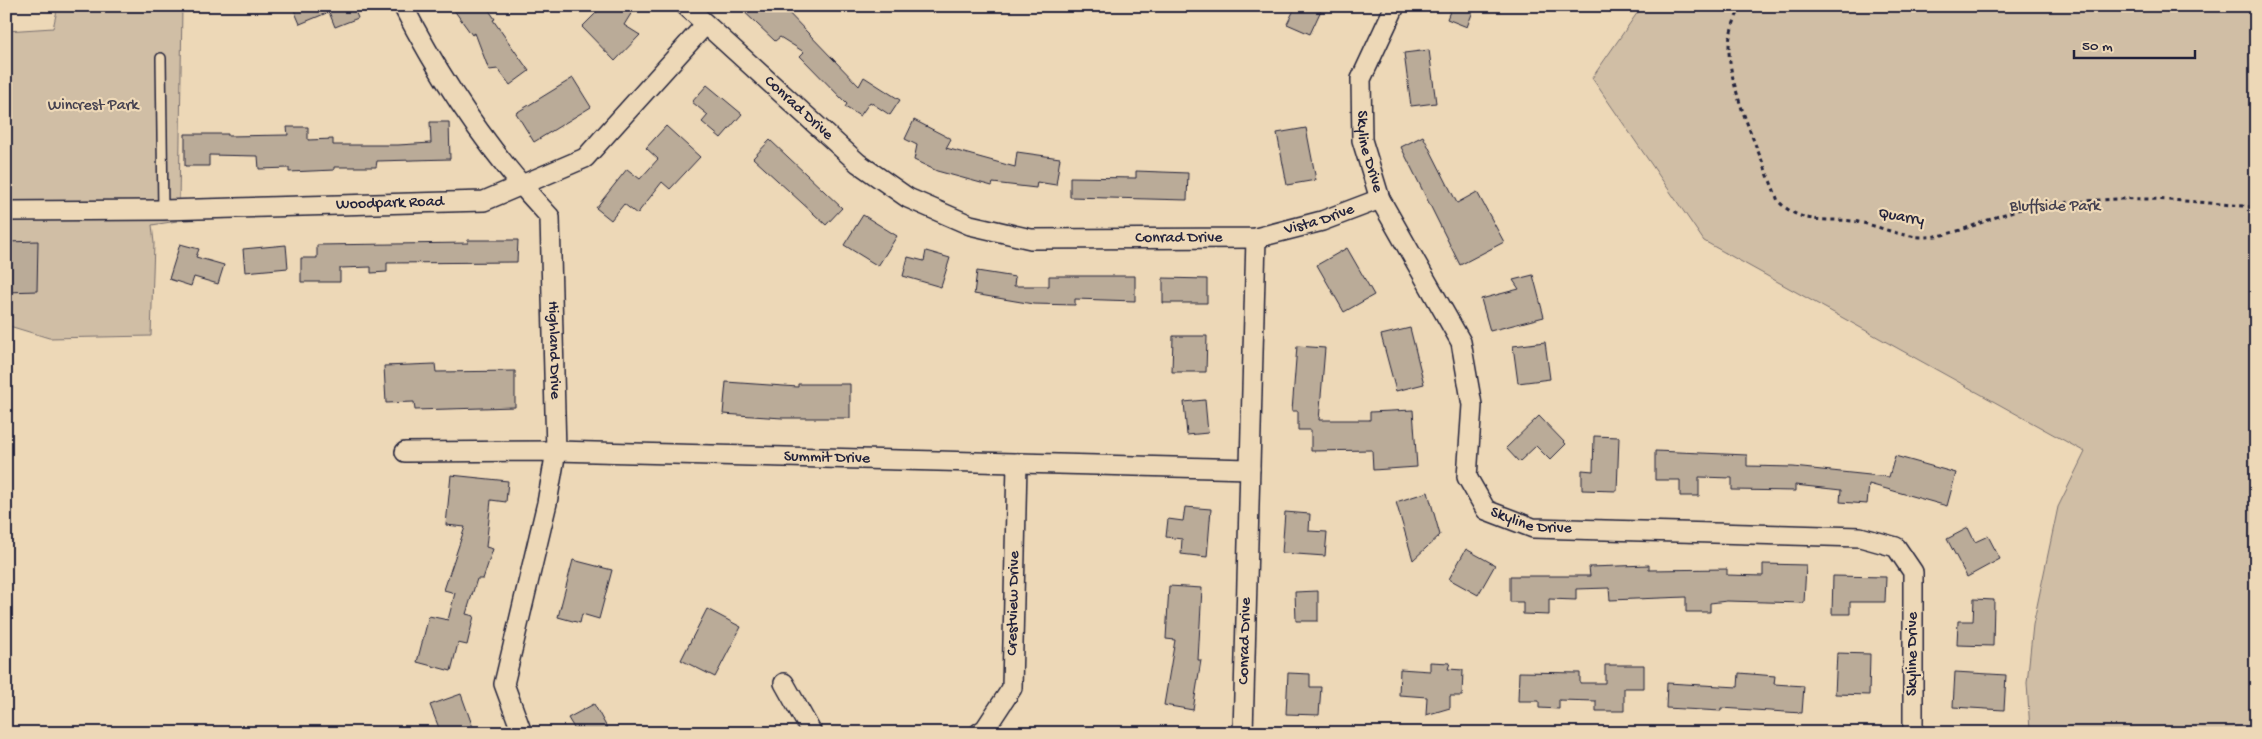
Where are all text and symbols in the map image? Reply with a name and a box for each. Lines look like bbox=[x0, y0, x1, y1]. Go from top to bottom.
scale bar bbox=[2074, 28, 2196, 60]
text: 50 m bbox=[2082, 38, 2113, 56]
street label: Conrad Drive bbox=[760, 72, 837, 145]
park label: Wincrest Park bbox=[48, 97, 140, 116]
street label: Skyline Drive bbox=[1352, 110, 1387, 196]
street label: Woodpark Road bbox=[336, 193, 446, 215]
park label: Bluffside Park bbox=[2009, 198, 2102, 217]
street label: Vista Drive bbox=[1281, 200, 1358, 240]
street label: Quarry bbox=[1877, 205, 1926, 231]
street label: Conrad Drive bbox=[1135, 229, 1223, 248]
street label: Highland Drive bbox=[543, 301, 564, 400]
street label: Summit Drive bbox=[783, 447, 871, 469]
street label: Skyline Drive bbox=[1487, 503, 1573, 539]
street label: Crestview Drive bbox=[1003, 550, 1025, 656]
street label: Conrad Drive bbox=[1235, 596, 1256, 685]
street label: Skyline Drive bbox=[1904, 611, 1923, 696]

